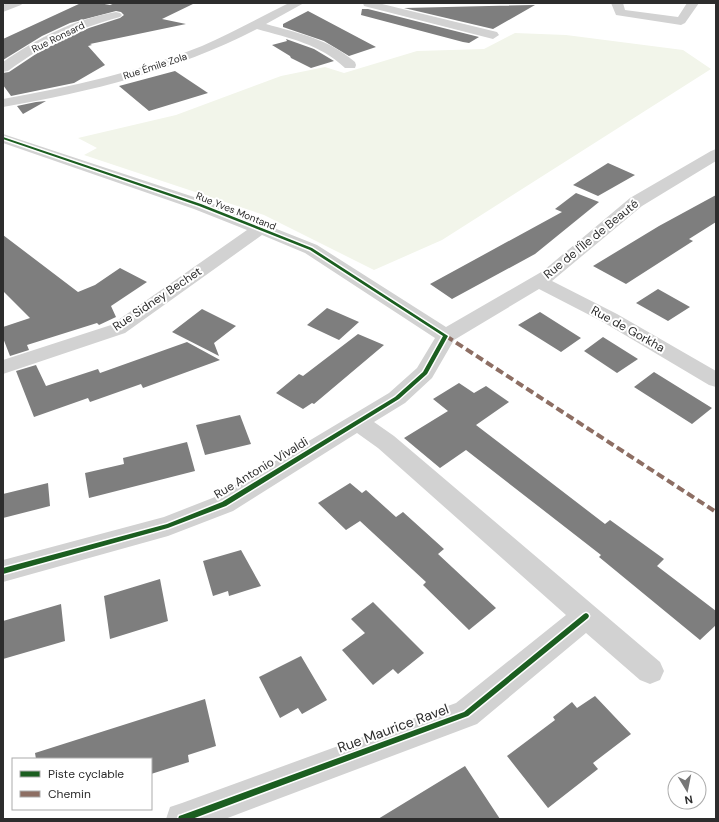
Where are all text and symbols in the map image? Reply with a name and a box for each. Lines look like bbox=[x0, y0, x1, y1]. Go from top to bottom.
street label: Rue Ronsard bbox=[29, 19, 87, 55]
street label: Rue Émile Zola bbox=[121, 50, 189, 82]
street label: Rue Yves Montand bbox=[194, 189, 278, 233]
street label: Rue de l'Île de Beauté bbox=[540, 196, 642, 282]
street label: Rue Sidney Bechet bbox=[109, 263, 205, 335]
street label: Rue de Gorkha bbox=[588, 302, 668, 356]
street label: Rue Antonio Vivaldi bbox=[211, 433, 311, 502]
street label: Rue Maurice Ravel bbox=[335, 699, 451, 757]
legend bbox=[12, 758, 152, 810]
text: Piste cyclable bbox=[48, 766, 124, 782]
north arrow bbox=[667, 770, 707, 810]
text: Chemin bbox=[48, 786, 91, 802]
text: N bbox=[684, 792, 694, 807]

